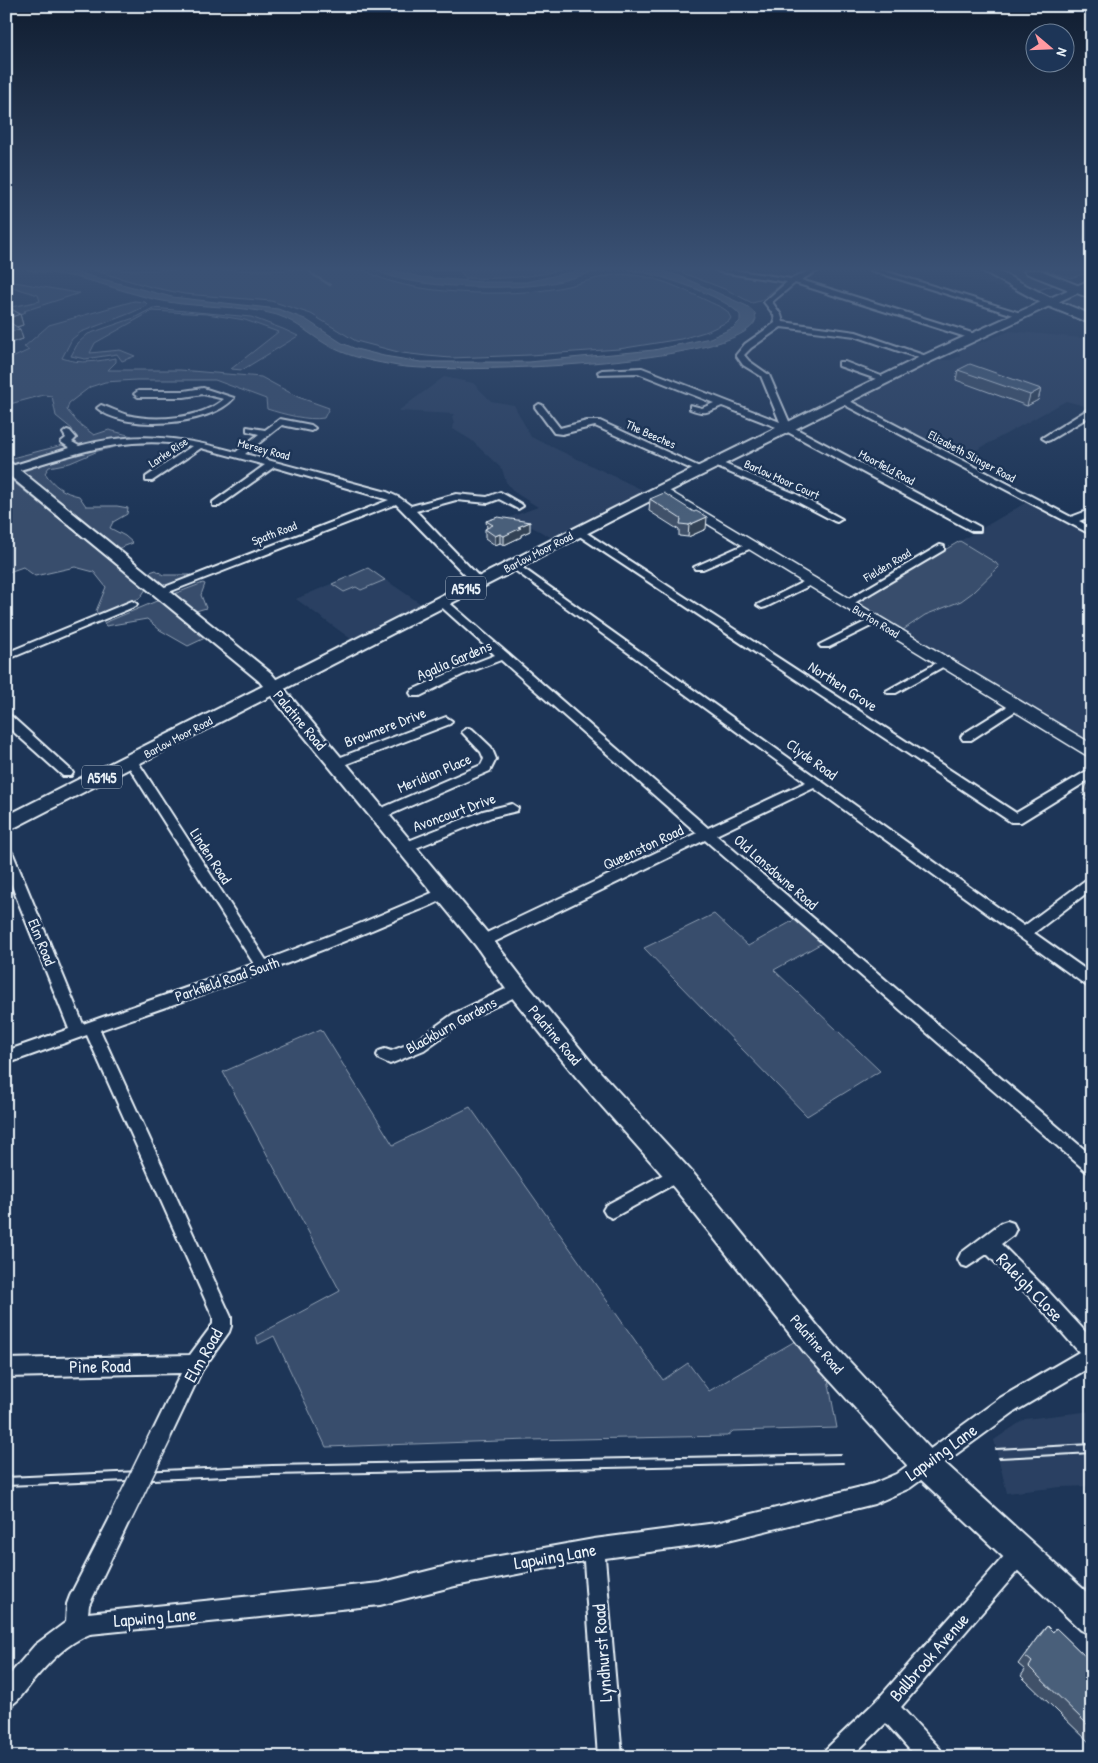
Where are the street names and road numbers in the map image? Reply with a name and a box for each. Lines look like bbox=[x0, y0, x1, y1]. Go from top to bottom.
street label: The Beeches bbox=[623, 415, 679, 453]
street label: Elizabeth Slinger Road bbox=[925, 426, 1019, 486]
street label: Larke Rise bbox=[145, 433, 191, 471]
street label: Mersey Road bbox=[236, 434, 292, 464]
street label: Moorfield Road bbox=[856, 445, 918, 489]
street label: Barlow Moor Court bbox=[742, 455, 823, 504]
street label: Spath Road bbox=[249, 517, 299, 549]
street label: Barlow Moor Road bbox=[500, 527, 576, 577]
street label: Fielden Road bbox=[859, 544, 914, 586]
road number: A5145 bbox=[446, 576, 486, 600]
street label: Burton Road bbox=[849, 600, 903, 642]
street label: Agalia Gardens bbox=[413, 635, 495, 685]
street label: Northen Grove bbox=[804, 656, 882, 716]
street label: Palatine Road bbox=[269, 686, 331, 755]
street label: Browmere Drive bbox=[341, 702, 429, 752]
street label: Barlow Moor Road bbox=[141, 712, 216, 762]
street label: Clyde Road bbox=[782, 733, 842, 785]
street label: Meridian Place bbox=[394, 748, 474, 798]
road number: A5145 bbox=[82, 766, 122, 789]
street label: Avoncourt Drive bbox=[410, 787, 498, 837]
street label: Queenston Road bbox=[599, 819, 687, 875]
street label: Linden Road bbox=[185, 824, 237, 888]
street label: Old Lansdowne Road bbox=[729, 830, 823, 915]
street label: Elm Road bbox=[23, 915, 61, 969]
street label: Parkfield Road South bbox=[172, 951, 282, 1007]
street label: Blackburn Gardens bbox=[402, 991, 500, 1059]
street label: Palatine Road bbox=[524, 1001, 586, 1070]
street label: Raleigh Close bbox=[991, 1247, 1069, 1327]
street label: Palatine Road bbox=[785, 1310, 849, 1378]
street label: Elm Road bbox=[178, 1323, 228, 1387]
street label: Pine Road bbox=[69, 1353, 131, 1379]
street label: Lapwing Lane bbox=[900, 1417, 982, 1487]
street label: Lapwing Lane bbox=[512, 1536, 598, 1576]
street label: Lapwing Lane bbox=[112, 1601, 198, 1633]
street label: Lyndhurst Road bbox=[586, 1603, 618, 1703]
street label: Ballbrook Avenue bbox=[883, 1607, 975, 1707]

